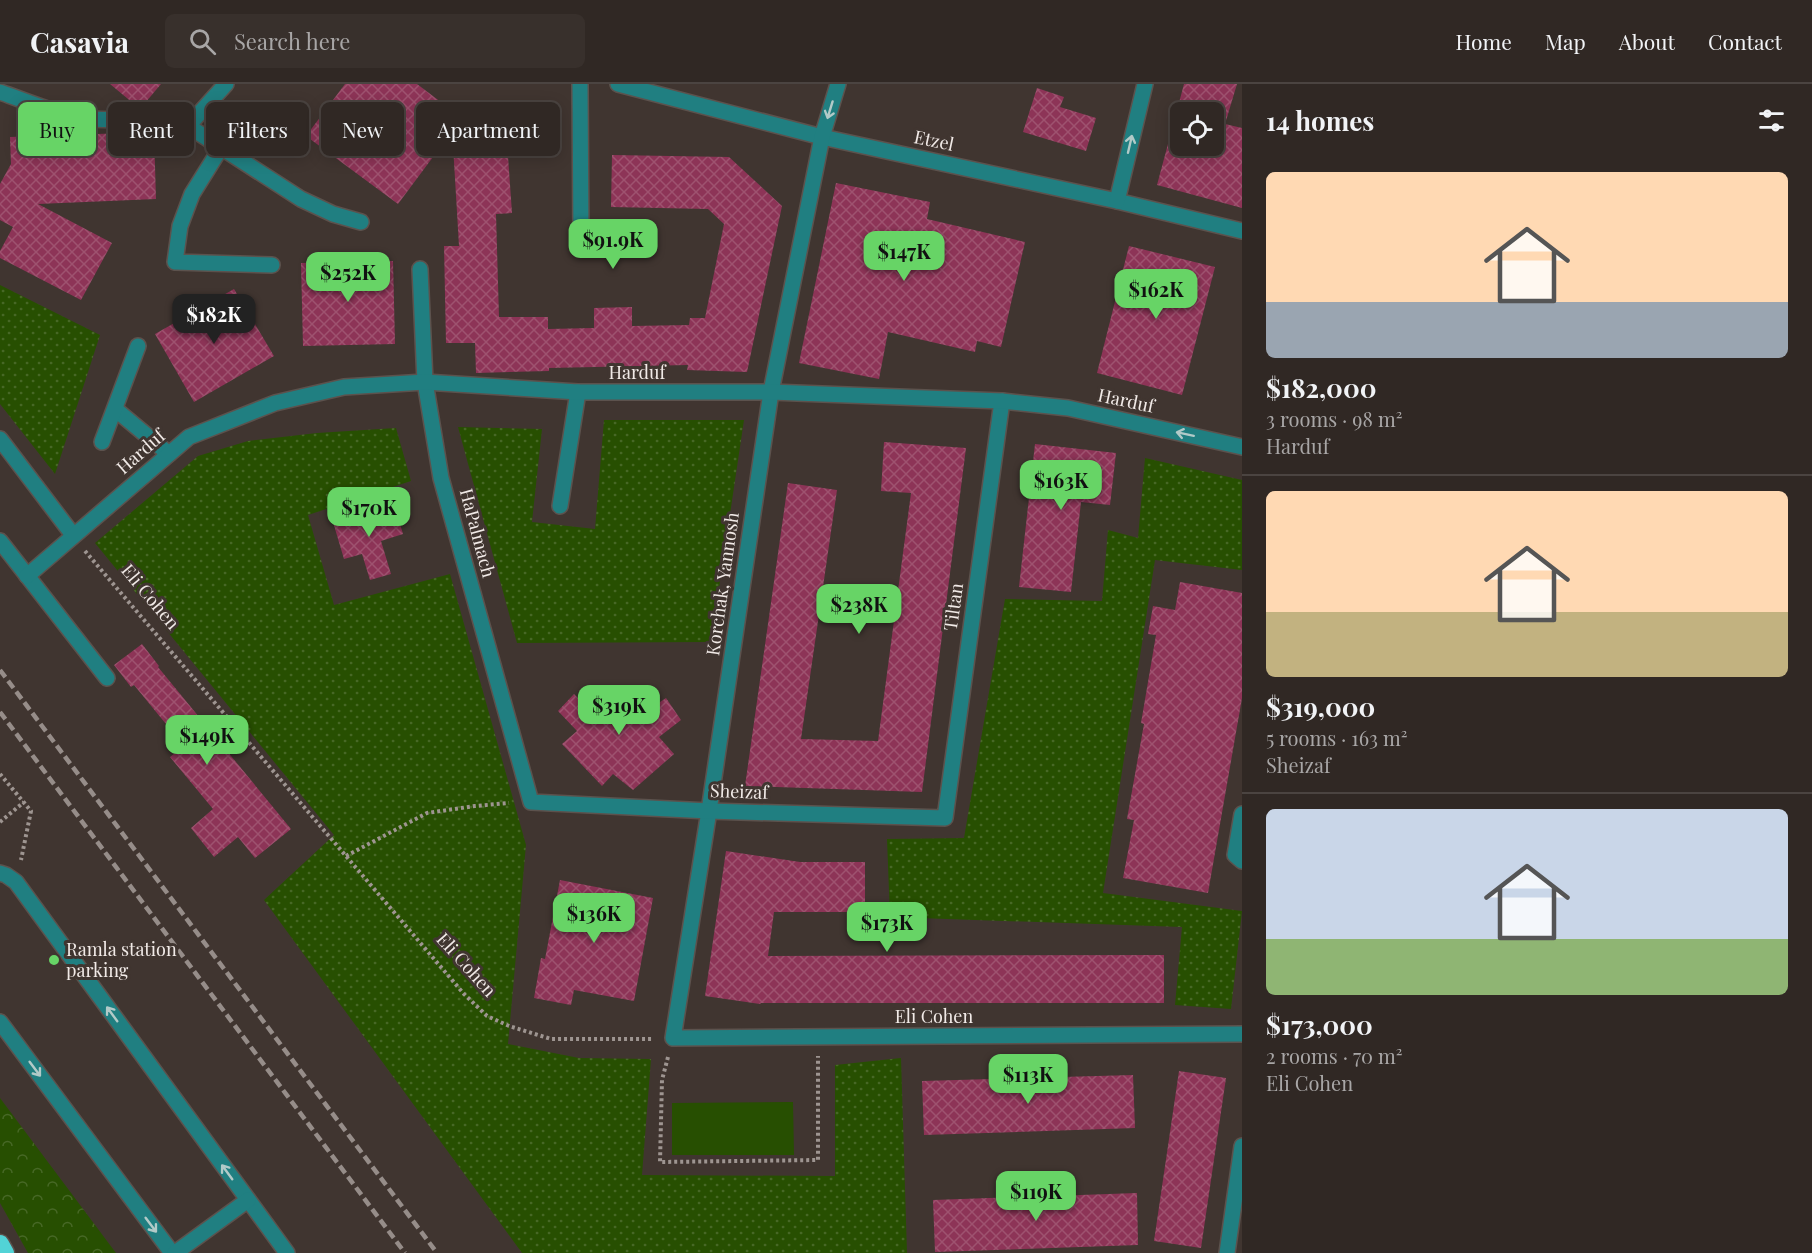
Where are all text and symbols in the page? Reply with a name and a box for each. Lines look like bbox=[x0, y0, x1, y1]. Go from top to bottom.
search box bbox=[165, 14, 585, 68]
text: Casavia bbox=[30, 23, 129, 60]
icon: search bbox=[186, 25, 219, 58]
text: Search here bbox=[234, 26, 350, 56]
text: Home bbox=[1456, 27, 1512, 55]
text: Map bbox=[1545, 27, 1586, 55]
text: About bbox=[1619, 27, 1675, 55]
text: Contact bbox=[1708, 27, 1782, 55]
one-way arrow bbox=[824, 100, 835, 119]
chip: Buy bbox=[18, 102, 96, 156]
chip: Rent bbox=[108, 102, 194, 156]
chip: Filters bbox=[206, 102, 309, 156]
chip: New bbox=[321, 102, 404, 156]
chip: Apartment bbox=[416, 102, 560, 156]
map controls bbox=[1170, 102, 1224, 156]
button: locate bbox=[1170, 102, 1224, 156]
text: 14 homes bbox=[1266, 103, 1374, 138]
icon: filters bbox=[1755, 104, 1788, 137]
street label: Etzel bbox=[912, 124, 956, 156]
one-way arrow bbox=[1125, 135, 1137, 154]
icon: home bbox=[1473, 211, 1581, 319]
pin: $91.9K bbox=[564, 219, 662, 270]
text: $91.9K bbox=[583, 225, 643, 252]
pin: $147K bbox=[862, 231, 946, 282]
text: $147K bbox=[878, 237, 930, 264]
pin: $252K bbox=[306, 252, 390, 303]
text: $252K bbox=[320, 258, 376, 285]
pin: $162K bbox=[1114, 269, 1198, 320]
text: $162K bbox=[1128, 275, 1184, 302]
pin: $182K bbox=[172, 294, 256, 345]
text: $182K bbox=[186, 300, 242, 327]
street label: Harduf bbox=[608, 360, 668, 384]
text: $182,000 bbox=[1266, 370, 1376, 405]
street label: Harduf bbox=[1096, 382, 1159, 418]
text: 3 rooms · 98 m² bbox=[1266, 405, 1402, 432]
street label: Harduf bbox=[111, 422, 171, 479]
one-way arrow bbox=[1176, 428, 1195, 439]
text: Harduf bbox=[1266, 432, 1329, 459]
pin: $163K bbox=[1019, 460, 1103, 511]
text: $163K bbox=[1034, 466, 1088, 493]
street label: HaPalmach bbox=[455, 486, 501, 580]
pin: $170K bbox=[327, 487, 411, 538]
text: $170K bbox=[341, 493, 397, 520]
street label: Korchak, Yannosh bbox=[700, 510, 744, 657]
icon: home bbox=[1473, 530, 1581, 638]
street label: Eli Cohen bbox=[116, 559, 185, 634]
street label: Tiltan bbox=[938, 581, 968, 632]
pin: $238K bbox=[817, 584, 901, 635]
text: $238K bbox=[830, 590, 888, 617]
pin: $319K bbox=[577, 685, 661, 736]
text: $319,000 bbox=[1266, 689, 1375, 724]
text: $319K bbox=[592, 691, 646, 718]
pin: $149K bbox=[165, 715, 249, 766]
text: $149K bbox=[179, 721, 235, 748]
text: 5 rooms · 163 m² bbox=[1266, 724, 1408, 751]
text: Sheizaf bbox=[1266, 751, 1331, 778]
street label: Sheizaf bbox=[710, 778, 771, 804]
icon: home bbox=[1473, 848, 1581, 956]
pin: $136K bbox=[552, 893, 636, 944]
text: $136K bbox=[567, 899, 621, 926]
pin: $173K bbox=[845, 902, 929, 953]
text: $173K bbox=[861, 908, 913, 935]
street label: Eli Cohen bbox=[432, 927, 502, 1002]
place label: Ramla station parking bbox=[66, 937, 177, 982]
marker: Ramla station parking bbox=[47, 953, 61, 967]
street label: Eli Cohen bbox=[895, 1004, 973, 1028]
one-way arrow bbox=[106, 1007, 119, 1023]
text: $173,000 bbox=[1266, 1007, 1373, 1042]
text: 2 rooms · 70 m² bbox=[1266, 1042, 1403, 1069]
pin: $113K bbox=[986, 1054, 1070, 1105]
one-way arrow bbox=[29, 1060, 41, 1076]
text: $113K bbox=[1003, 1060, 1053, 1087]
text: Eli Cohen bbox=[1266, 1069, 1353, 1096]
one-way arrow bbox=[221, 1164, 234, 1180]
pin: $119K bbox=[994, 1171, 1078, 1222]
text: $119K bbox=[1010, 1177, 1062, 1204]
one-way arrow bbox=[145, 1217, 157, 1233]

